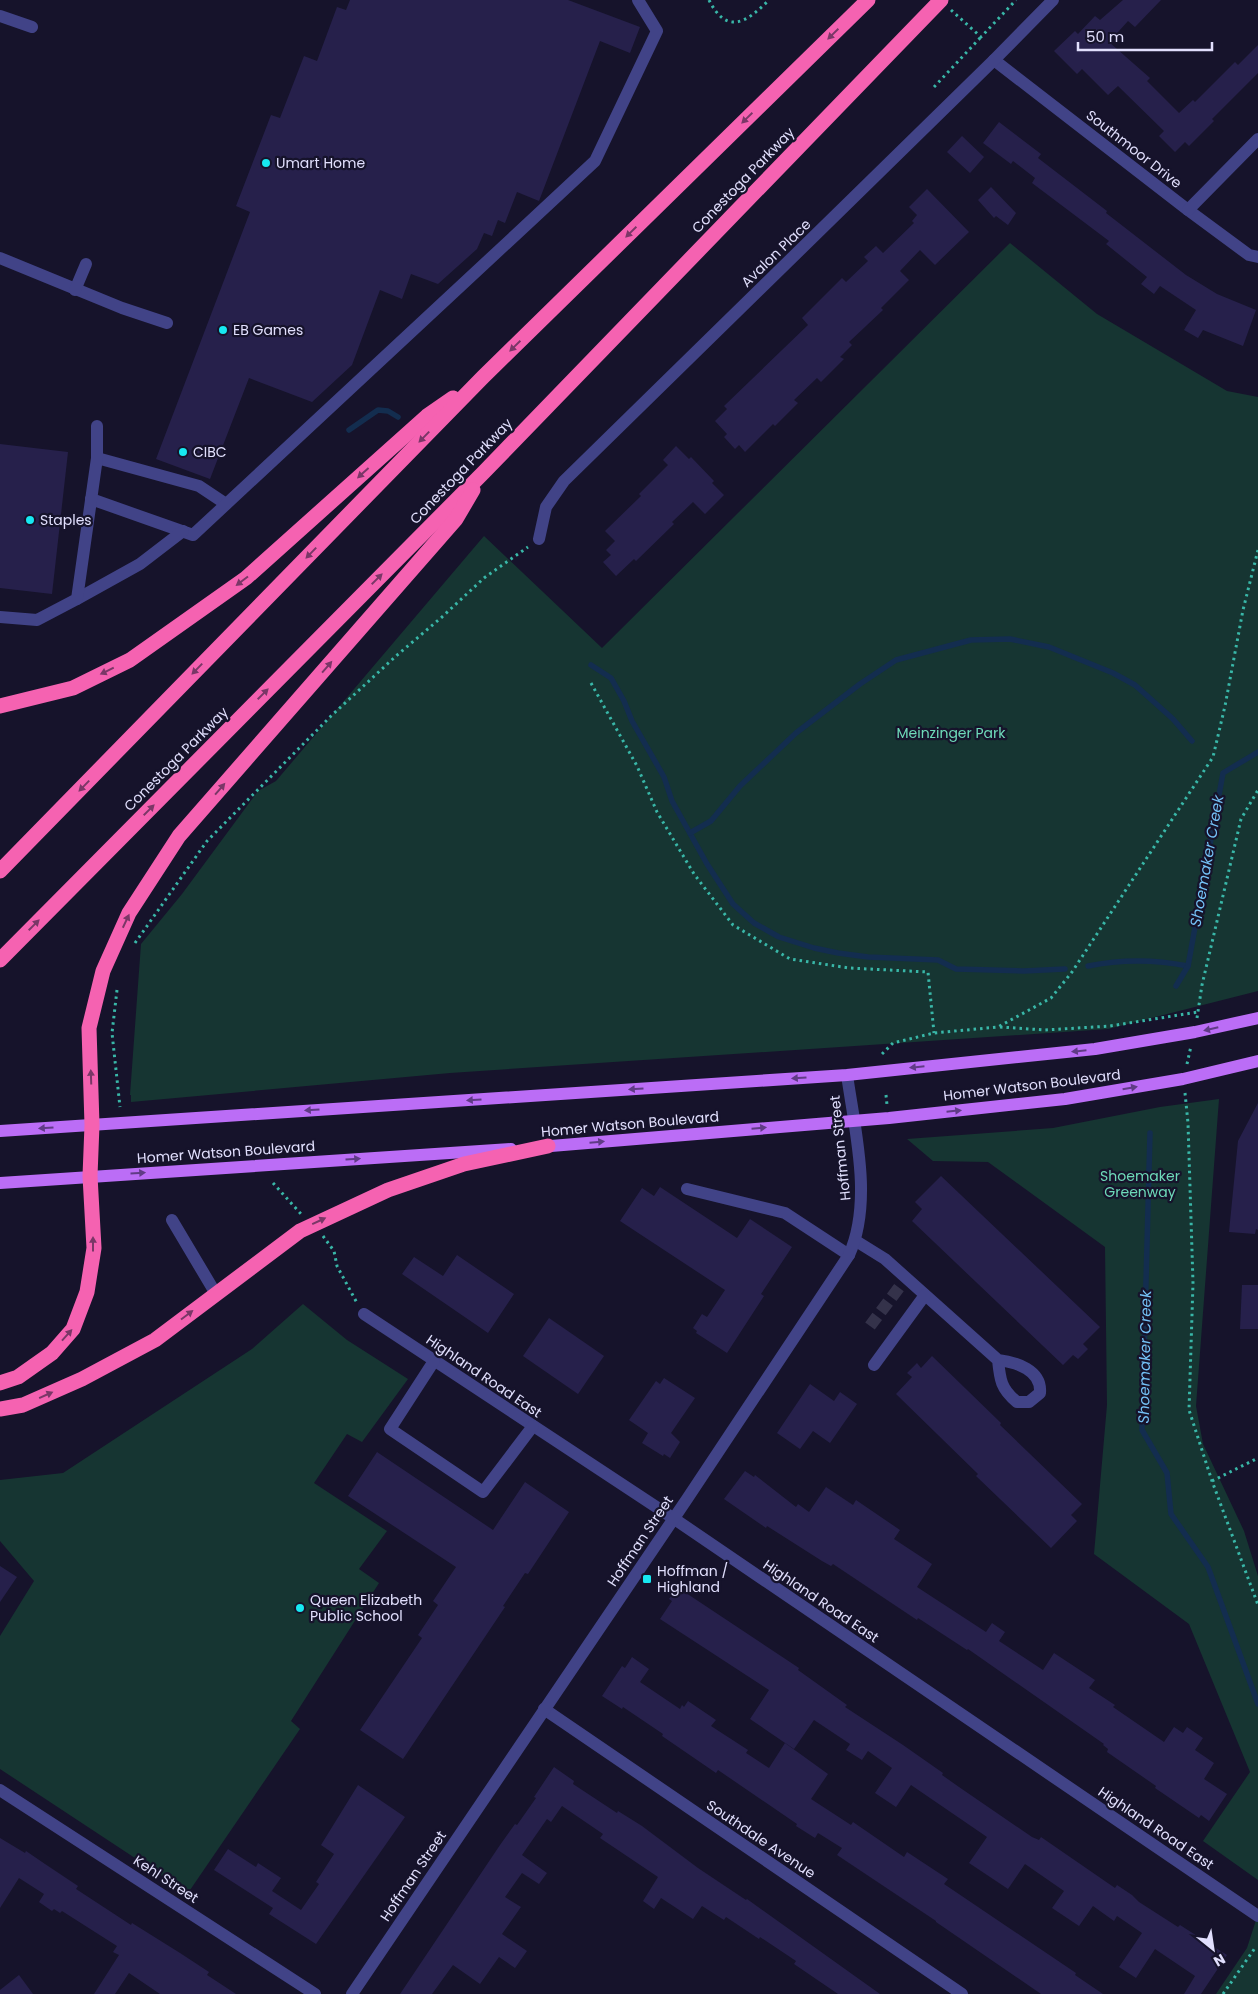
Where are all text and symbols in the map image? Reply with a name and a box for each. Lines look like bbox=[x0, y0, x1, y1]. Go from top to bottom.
scale bar bbox=[1078, 20, 1212, 52]
text: 50 m bbox=[1086, 26, 1124, 47]
one-way arrow bbox=[827, 28, 839, 40]
street label: Southmoor Drive bbox=[1082, 105, 1186, 193]
one-way arrow bbox=[741, 112, 753, 124]
street label: Conestoga Parkway bbox=[687, 123, 799, 237]
place label: Umart Home bbox=[276, 153, 365, 173]
marker: Umart Home bbox=[260, 157, 272, 169]
street label: Avalon Place bbox=[737, 214, 816, 291]
one-way arrow bbox=[625, 226, 637, 238]
place label: EB Games bbox=[233, 320, 303, 340]
marker: EB Games bbox=[217, 324, 229, 336]
one-way arrow bbox=[510, 339, 522, 351]
street label: Conestoga Parkway bbox=[405, 414, 517, 528]
one-way arrow bbox=[419, 431, 431, 443]
place label: CIBC bbox=[193, 442, 227, 462]
marker: CIBC bbox=[177, 446, 189, 458]
one-way arrow bbox=[358, 467, 370, 479]
place label: Staples bbox=[40, 510, 92, 530]
marker: Staples bbox=[24, 514, 36, 526]
one-way arrow bbox=[305, 547, 317, 559]
one-way arrow bbox=[371, 573, 383, 585]
one-way arrow bbox=[235, 576, 249, 586]
one-way arrow bbox=[321, 661, 332, 673]
one-way arrow bbox=[191, 663, 203, 675]
one-way arrow bbox=[100, 668, 114, 676]
one-way arrow bbox=[257, 689, 269, 701]
street label: Conestoga Parkway bbox=[119, 702, 233, 816]
park label: Meinzinger Park bbox=[896, 723, 1006, 743]
one-way arrow bbox=[78, 779, 90, 791]
one-way arrow bbox=[214, 784, 226, 796]
water label: Shoemaker Creek bbox=[1185, 792, 1229, 928]
one-way arrow bbox=[142, 804, 154, 816]
one-way arrow bbox=[122, 914, 130, 928]
one-way arrow bbox=[28, 920, 40, 932]
one-way arrow bbox=[1203, 1025, 1218, 1033]
one-way arrow bbox=[1070, 1047, 1086, 1055]
one-way arrow bbox=[909, 1064, 925, 1072]
street label: Homer Watson Boulevard bbox=[942, 1064, 1122, 1106]
one-way arrow bbox=[86, 1068, 94, 1084]
one-way arrow bbox=[790, 1074, 806, 1082]
one-way arrow bbox=[1122, 1084, 1138, 1092]
one-way arrow bbox=[628, 1085, 644, 1093]
street label: Hoffman Street bbox=[825, 1095, 855, 1201]
one-way arrow bbox=[466, 1096, 482, 1104]
street label: Homer Watson Boulevard bbox=[540, 1106, 720, 1142]
one-way arrow bbox=[304, 1107, 320, 1115]
one-way arrow bbox=[947, 1107, 963, 1115]
one-way arrow bbox=[751, 1124, 767, 1132]
one-way arrow bbox=[38, 1125, 54, 1133]
street label: Homer Watson Boulevard bbox=[136, 1136, 316, 1168]
one-way arrow bbox=[589, 1138, 605, 1146]
one-way arrow bbox=[345, 1155, 361, 1163]
park label: Shoemaker Greenway bbox=[1100, 1166, 1180, 1202]
one-way arrow bbox=[131, 1169, 147, 1177]
one-way arrow bbox=[312, 1217, 326, 1225]
one-way arrow bbox=[89, 1236, 97, 1252]
water label: Shoemaker Creek bbox=[1133, 1289, 1156, 1424]
one-way arrow bbox=[180, 1310, 193, 1321]
one-way arrow bbox=[61, 1330, 73, 1342]
street label: Highland Road East bbox=[422, 1330, 546, 1422]
one-way arrow bbox=[39, 1390, 53, 1398]
street label: Hoffman Street bbox=[602, 1492, 678, 1590]
street label: Highland Road East bbox=[759, 1555, 883, 1647]
place label: Hoffman / Highland bbox=[657, 1561, 728, 1597]
marker: Hoffman / Highland bbox=[641, 1573, 653, 1585]
place label: Queen Elizabeth Public School bbox=[310, 1590, 422, 1626]
marker: Queen Elizabeth Public School bbox=[294, 1602, 306, 1614]
street label: Highland Road East bbox=[1094, 1782, 1218, 1874]
street label: Southdale Avenue bbox=[703, 1795, 820, 1883]
street label: Hoffman Street bbox=[375, 1827, 451, 1925]
street label: Kehl Street bbox=[129, 1850, 203, 1908]
north arrow bbox=[1188, 1924, 1238, 1974]
text: N bbox=[1210, 1949, 1229, 1972]

